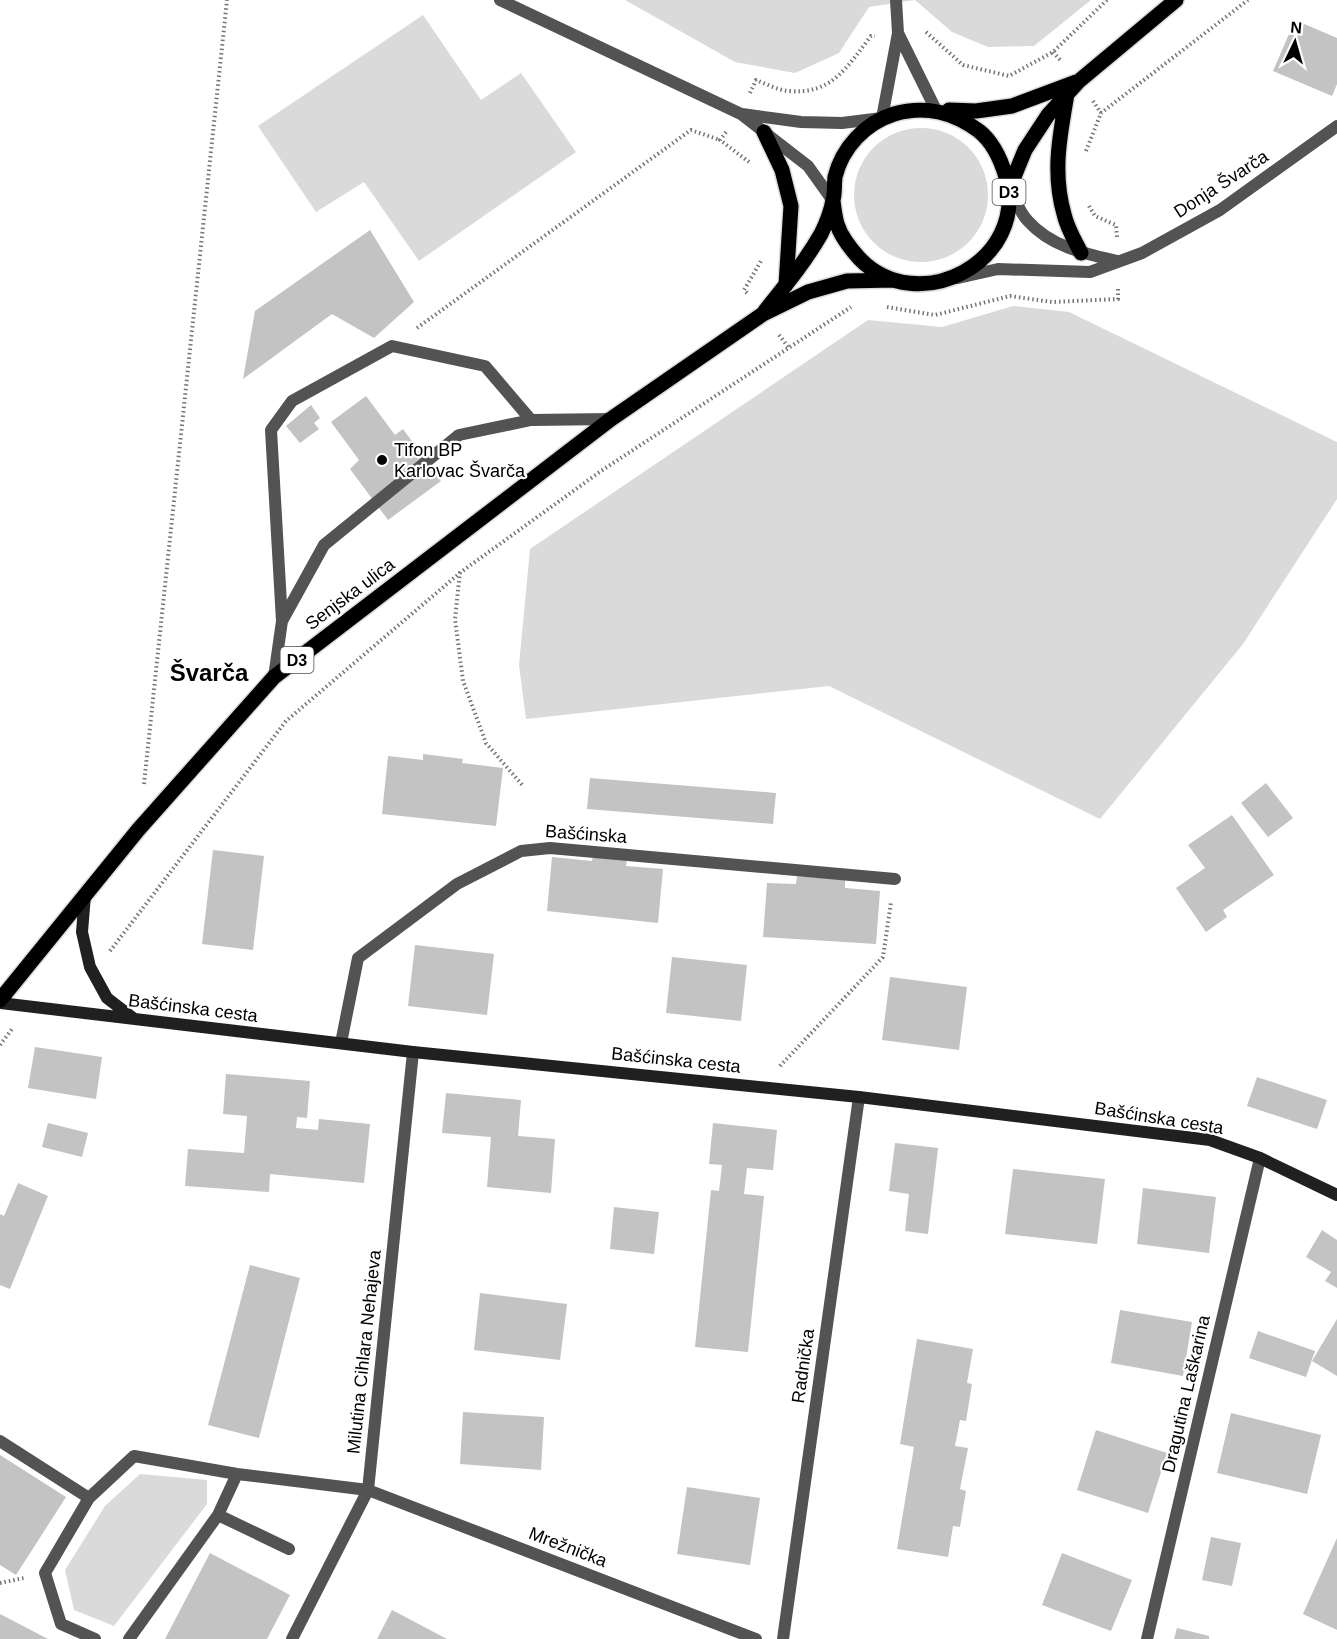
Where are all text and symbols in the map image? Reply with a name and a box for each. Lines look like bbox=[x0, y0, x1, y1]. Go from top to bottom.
north arrow bbox=[1265, 12, 1325, 72]
text: N bbox=[1290, 19, 1303, 37]
street label: Donja Švarča bbox=[1170, 145, 1273, 222]
road number: D3 bbox=[992, 179, 1026, 205]
place label: Tifon BP Karlovac Švarča bbox=[394, 440, 526, 481]
marker: Tifon BP Karlovac Švarča bbox=[375, 453, 389, 467]
street label: Senjska ulica bbox=[302, 554, 399, 634]
road number: D3 bbox=[280, 647, 314, 673]
district label: Švarča bbox=[170, 659, 249, 686]
street label: Bašćinska bbox=[544, 821, 629, 847]
street label: Bašćinska cesta bbox=[127, 990, 260, 1026]
street label: Bašćinska cesta bbox=[610, 1043, 743, 1077]
street label: Bašćinska cesta bbox=[1093, 1098, 1226, 1138]
street label: Milutina Cihlara Nehajeva bbox=[343, 1248, 385, 1455]
street label: Dragutina Laškarina bbox=[1158, 1312, 1214, 1475]
street label: Radnička bbox=[788, 1326, 818, 1405]
street label: Mrežnička bbox=[526, 1523, 611, 1571]

